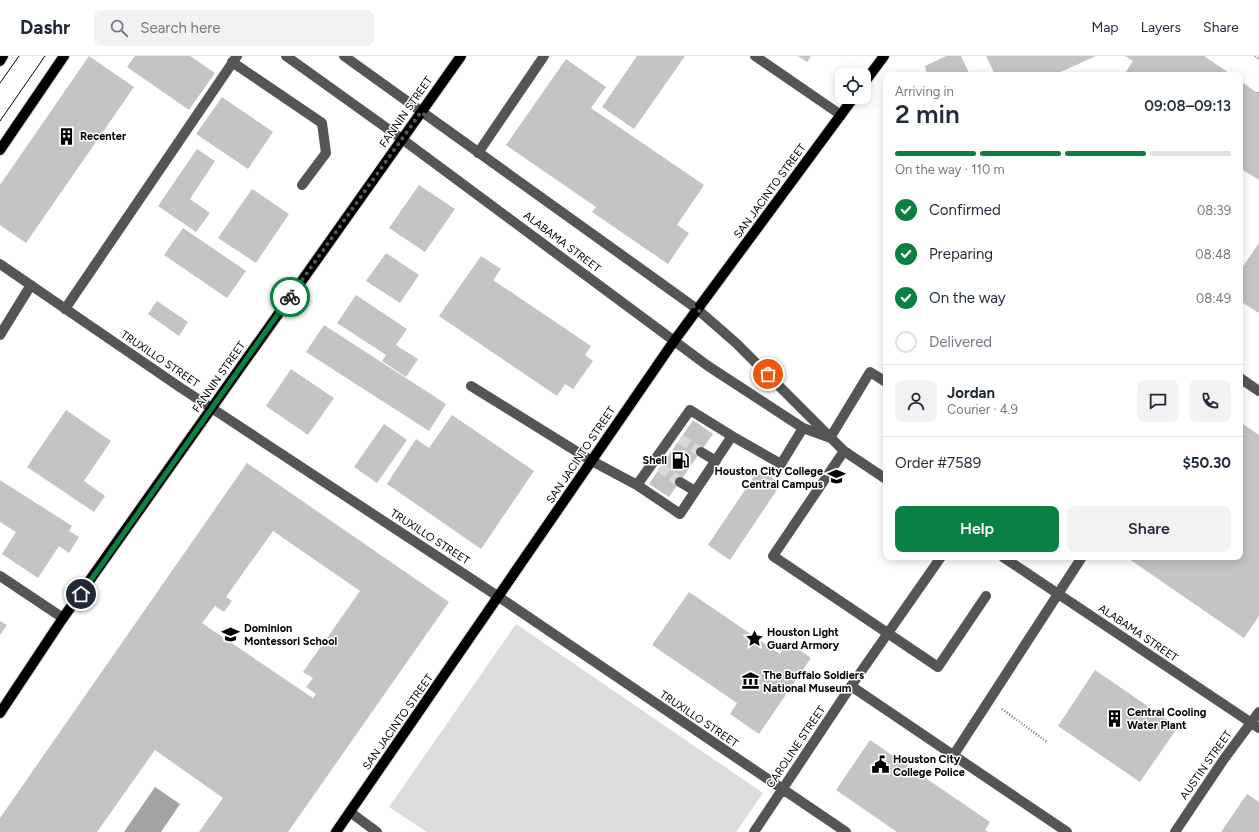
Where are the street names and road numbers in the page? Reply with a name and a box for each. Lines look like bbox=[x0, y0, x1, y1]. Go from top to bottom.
street label: FANNIN STREET bbox=[377, 74, 435, 150]
street label: SAN JACINTO STREET bbox=[731, 141, 809, 241]
street label: ALABAMA STREET bbox=[521, 209, 603, 275]
street label: TRUXILLO STREET bbox=[118, 328, 202, 390]
street label: FANNIN STREET bbox=[190, 339, 248, 415]
street label: SAN JACINTO STREET bbox=[544, 404, 618, 506]
street label: TRUXILLO STREET bbox=[388, 507, 472, 567]
street label: ALABAMA STREET bbox=[1096, 602, 1180, 664]
street label: SAN JACINTO STREET bbox=[360, 672, 436, 772]
street label: TRUXILLO STREET bbox=[657, 688, 741, 750]
street label: CAROLINE STREET bbox=[764, 704, 828, 790]
street label: AUSTIN STREET bbox=[1177, 728, 1235, 802]

